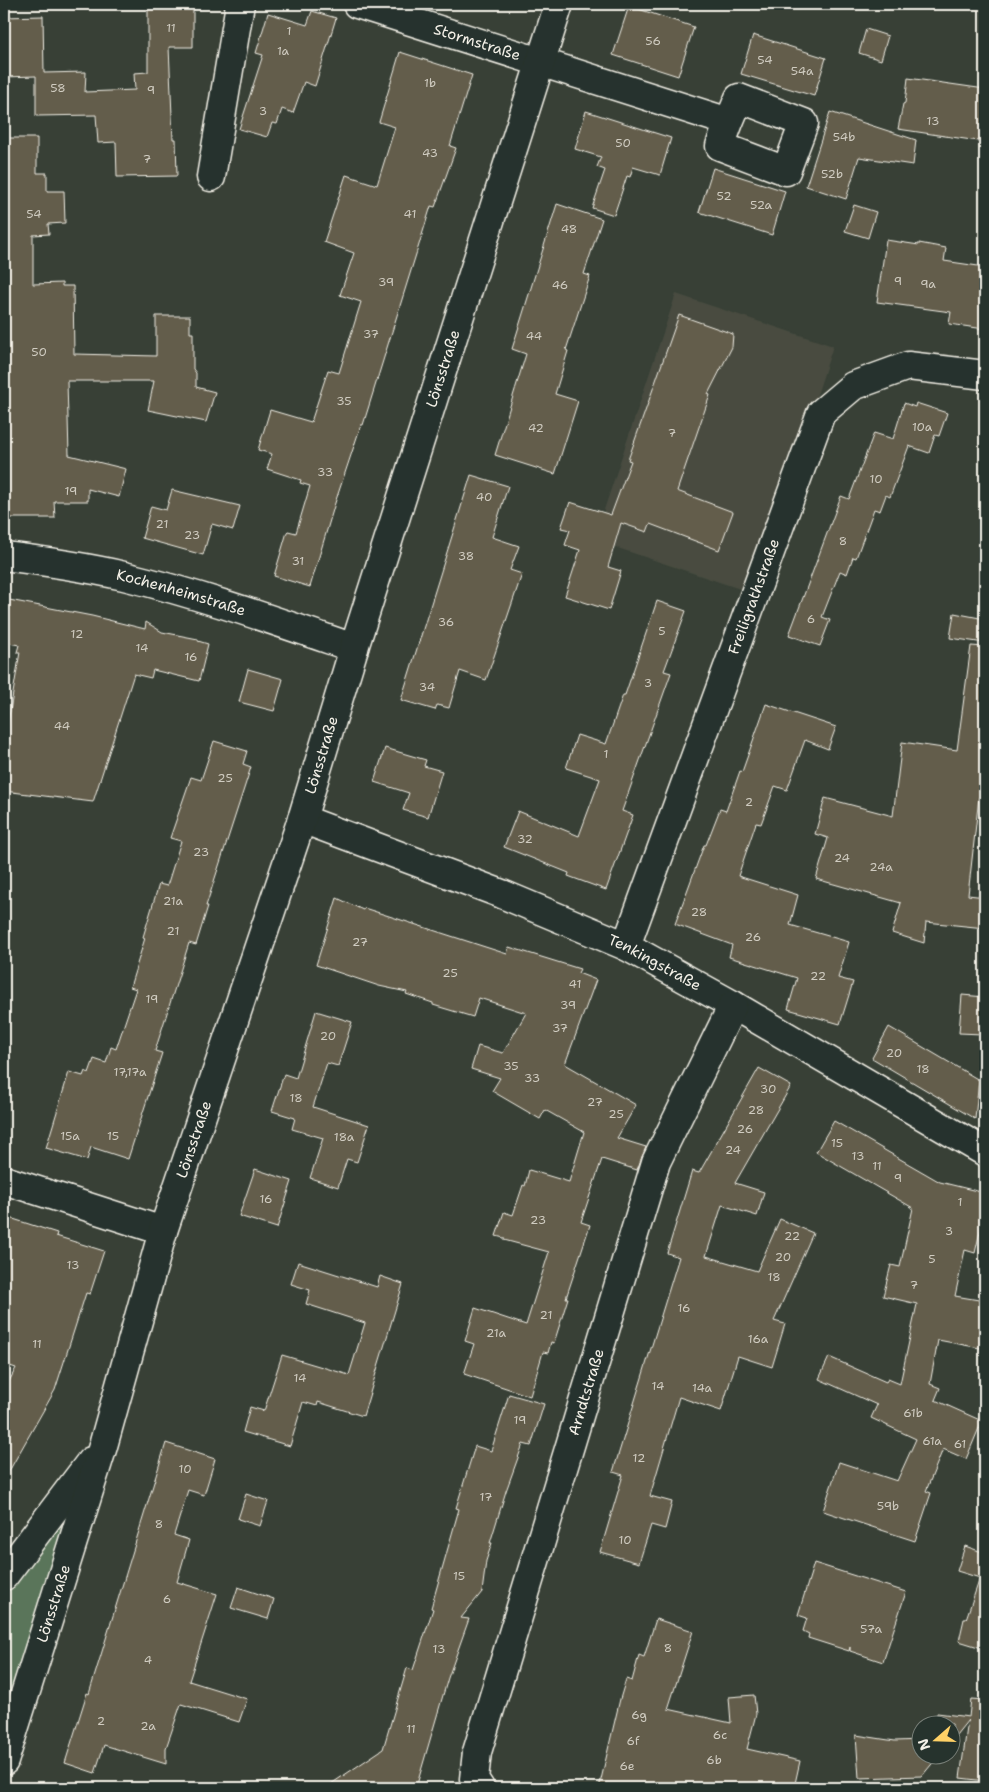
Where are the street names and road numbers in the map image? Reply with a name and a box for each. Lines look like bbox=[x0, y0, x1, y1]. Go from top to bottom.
street label: Stormstraße bbox=[431, 19, 523, 65]
street label: Lönsstraße bbox=[421, 327, 465, 410]
street label: Freiligrathstraße bbox=[723, 536, 784, 657]
street label: Kochenheimstraße bbox=[114, 565, 248, 621]
street label: Lönsstraße bbox=[300, 714, 343, 796]
street label: Tenkingstraße bbox=[605, 930, 705, 995]
street label: Lönsstraße bbox=[172, 1098, 216, 1181]
street label: Arndtstraße bbox=[564, 1346, 609, 1438]
street label: Lönsstraße bbox=[32, 1562, 75, 1645]

